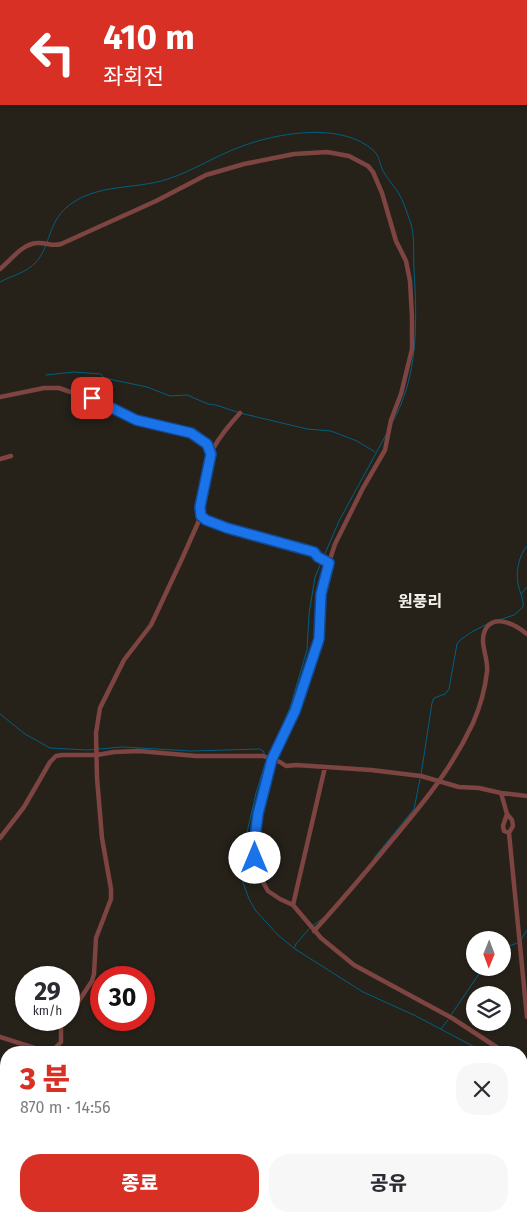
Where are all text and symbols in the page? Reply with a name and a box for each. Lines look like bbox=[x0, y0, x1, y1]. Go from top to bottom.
text: 410 m bbox=[103, 16, 195, 58]
icon: left bbox=[20, 20, 85, 85]
text: 좌회전 bbox=[103, 63, 164, 90]
pin bbox=[71, 377, 113, 419]
icon: arrive bbox=[78, 384, 106, 412]
district label: 원풍리 bbox=[398, 592, 442, 611]
position arrow bbox=[228, 831, 280, 883]
north arrow bbox=[466, 931, 511, 976]
map controls bbox=[466, 931, 511, 1031]
speed limit sign: 30 bbox=[90, 966, 155, 1031]
text: 29 bbox=[34, 977, 61, 1007]
button: layers bbox=[466, 986, 511, 1031]
text: km/h bbox=[33, 1004, 62, 1018]
text: 3 분 bbox=[20, 1061, 70, 1097]
button: close bbox=[456, 1063, 508, 1115]
text: 870 m · 14:56 bbox=[20, 1098, 111, 1117]
button: 종료 bbox=[20, 1154, 259, 1212]
button: 공유 bbox=[269, 1154, 508, 1212]

